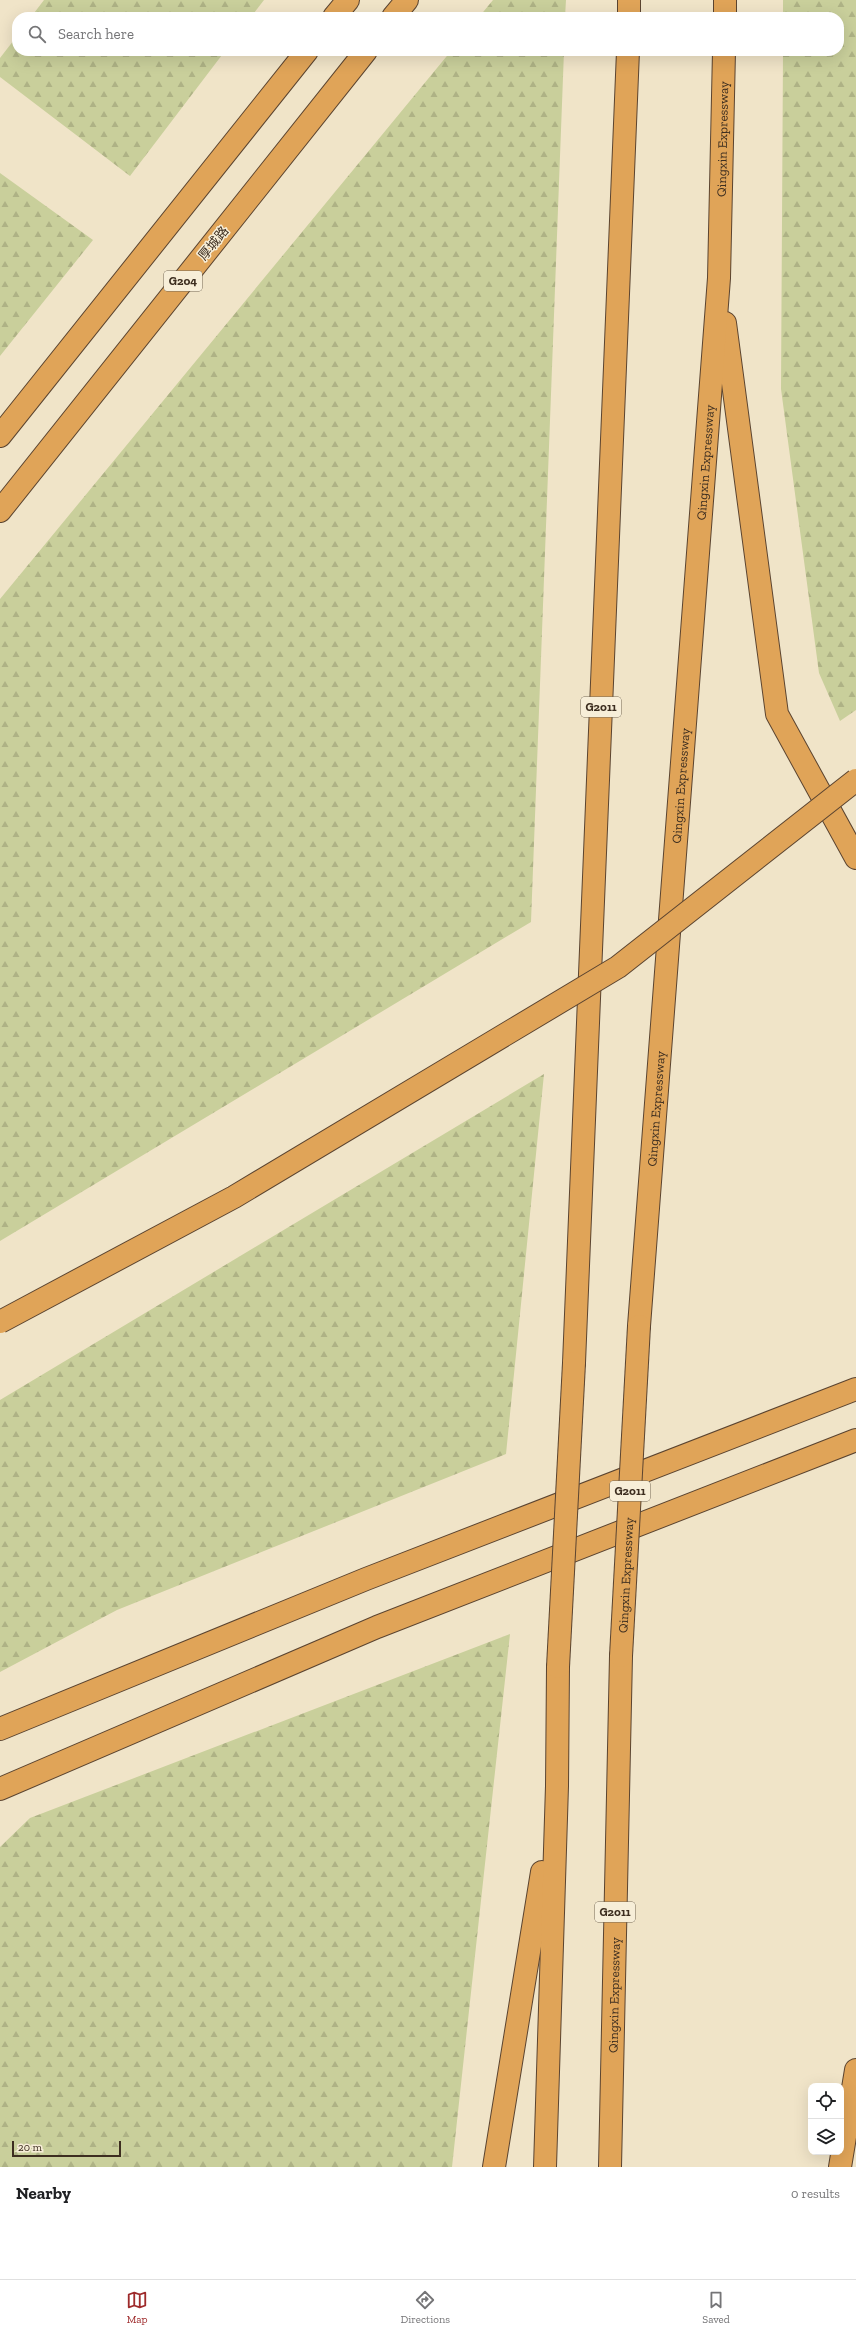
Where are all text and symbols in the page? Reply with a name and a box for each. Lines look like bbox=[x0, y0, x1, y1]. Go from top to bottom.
search box bbox=[12, 12, 844, 56]
icon: search bbox=[26, 23, 48, 45]
text: Search here bbox=[58, 25, 134, 43]
street label: Qingxin Expressway bbox=[714, 81, 731, 197]
street label: 厚城路 bbox=[195, 223, 231, 263]
road number: G204 bbox=[164, 271, 202, 291]
street label: Qingxin Expressway bbox=[694, 404, 717, 521]
road number: G2011 bbox=[581, 697, 621, 717]
street label: Qingxin Expressway bbox=[669, 727, 693, 844]
street label: Qingxin Expressway bbox=[644, 1050, 668, 1167]
road number: G2011 bbox=[610, 1481, 650, 1501]
street label: Qingxin Expressway bbox=[615, 1517, 637, 1633]
road number: G2011 bbox=[595, 1902, 635, 1922]
street label: Qingxin Expressway bbox=[605, 1937, 623, 2053]
map controls bbox=[808, 2083, 844, 2155]
button: locate bbox=[808, 2083, 844, 2119]
button: layers bbox=[808, 2119, 844, 2155]
scale bar bbox=[12, 2139, 121, 2158]
text: 20 m bbox=[18, 2141, 42, 2154]
text: Nearby bbox=[16, 2183, 71, 2203]
text: 0 results bbox=[791, 2186, 840, 2201]
tab: Map bbox=[126, 2289, 148, 2326]
tab: Directions bbox=[400, 2289, 450, 2326]
tab: Saved bbox=[702, 2289, 730, 2326]

